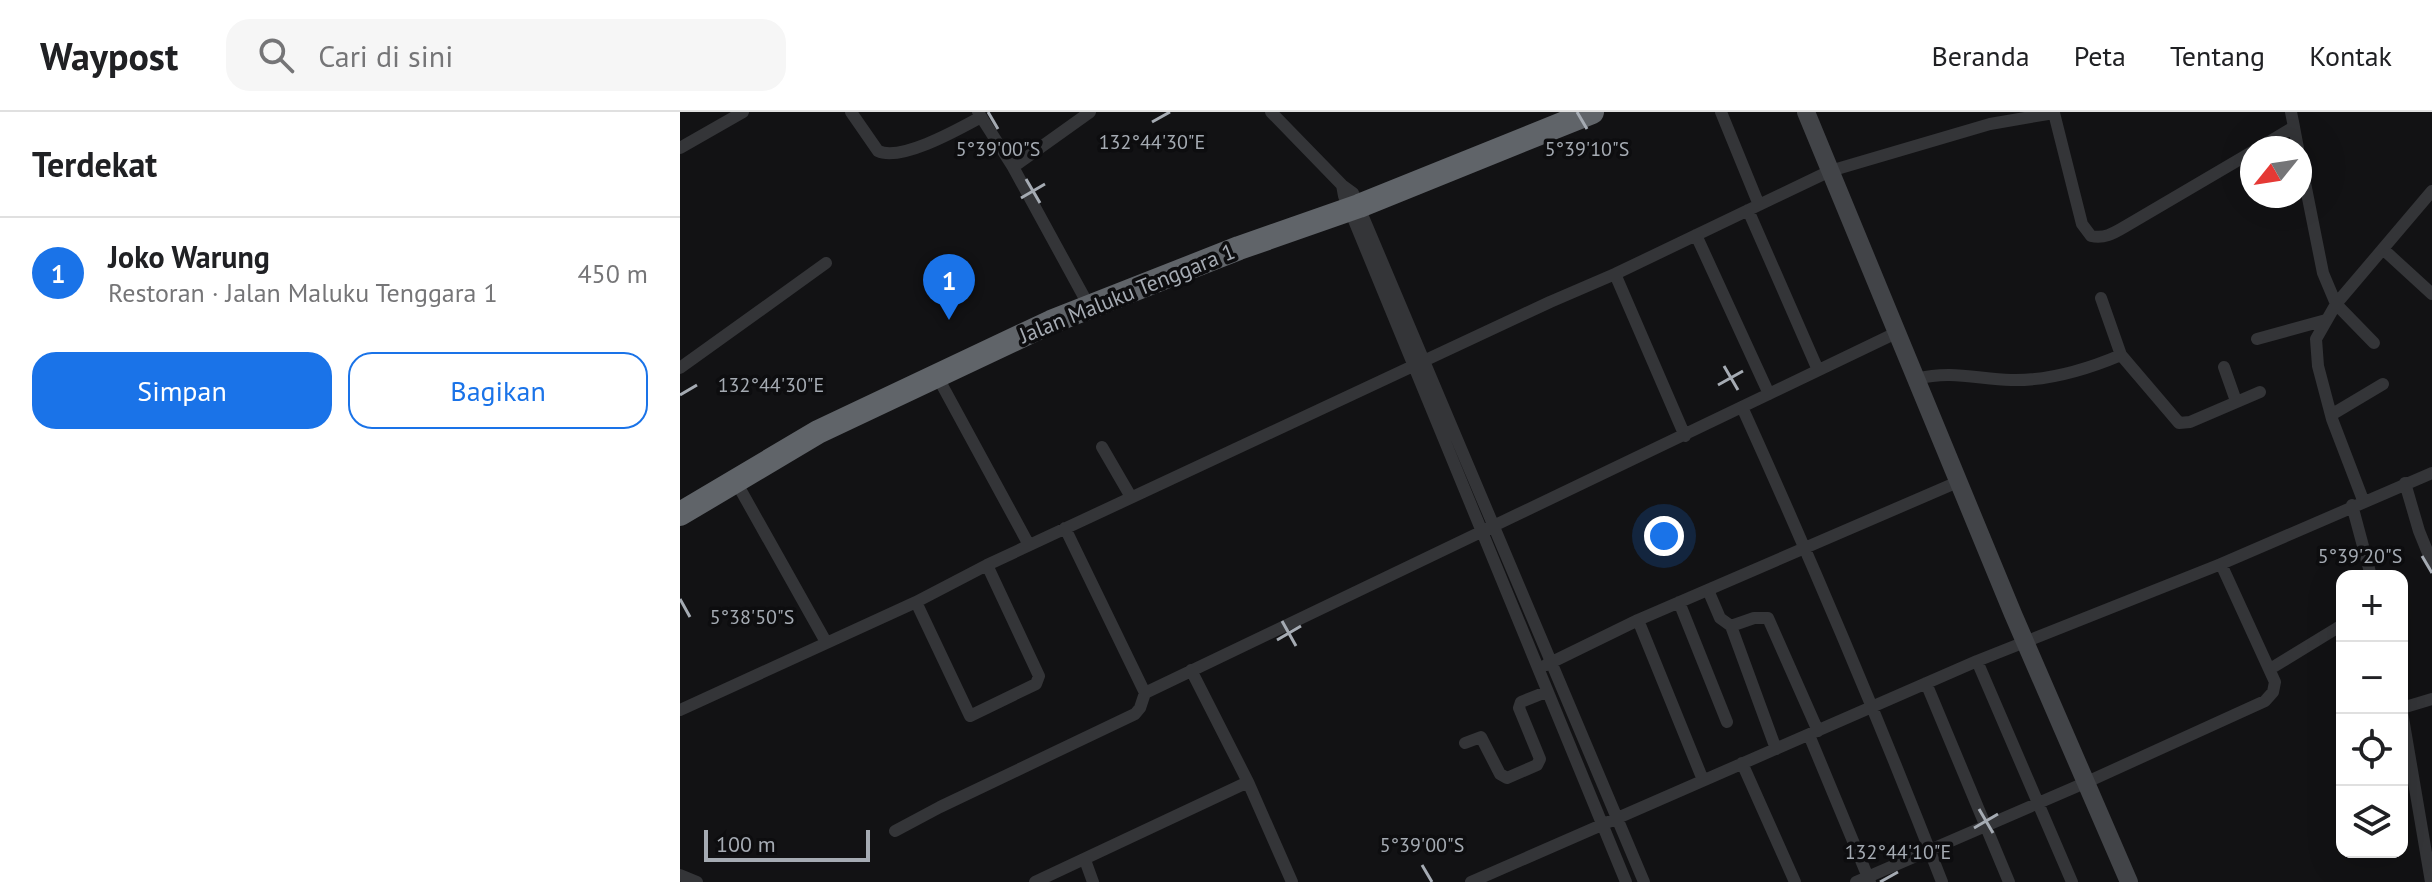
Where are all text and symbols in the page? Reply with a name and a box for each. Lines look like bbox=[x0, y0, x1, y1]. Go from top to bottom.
search box bbox=[226, 19, 786, 91]
text: Waypost bbox=[40, 31, 178, 80]
icon: search bbox=[254, 33, 298, 77]
text: Cari di sini bbox=[318, 36, 453, 75]
text: Beranda bbox=[1931, 37, 2030, 74]
text: Peta bbox=[2074, 37, 2126, 74]
text: Tentang bbox=[2170, 37, 2265, 74]
text: Kontak bbox=[2309, 37, 2392, 74]
text: 132°44'30"E bbox=[1099, 129, 1205, 155]
text: 5°39'00"S bbox=[956, 136, 1040, 162]
text: 5°39'10"S bbox=[1545, 136, 1629, 162]
north arrow bbox=[2240, 136, 2312, 208]
text: Terdekat bbox=[32, 142, 157, 186]
text: Joko Warung bbox=[108, 237, 270, 276]
street label: Jalan Maluku Tenggara 1 bbox=[1014, 237, 1239, 349]
pin: 1 bbox=[923, 254, 975, 320]
text: 1 bbox=[51, 257, 65, 290]
text: 450 m bbox=[577, 257, 648, 290]
text: Restoran · Jalan Maluku Tenggara 1 bbox=[108, 276, 498, 309]
button: Simpan bbox=[32, 352, 332, 429]
button: Bagikan bbox=[348, 352, 648, 429]
text: 132°44'30"E bbox=[718, 372, 824, 398]
your location bbox=[1644, 516, 1684, 556]
text: 5°39'20"S bbox=[2318, 543, 2402, 569]
map controls bbox=[2336, 570, 2408, 858]
button: + bbox=[2336, 570, 2408, 642]
text: 5°38'50"S bbox=[710, 604, 794, 630]
button: − bbox=[2336, 642, 2408, 714]
button: locate bbox=[2336, 714, 2408, 786]
button: layers bbox=[2336, 786, 2408, 858]
scale bar bbox=[704, 826, 870, 862]
text: 100 m bbox=[716, 830, 776, 858]
text: 5°39'00"S bbox=[1380, 832, 1464, 858]
text: 132°44'10"E bbox=[1845, 839, 1951, 865]

